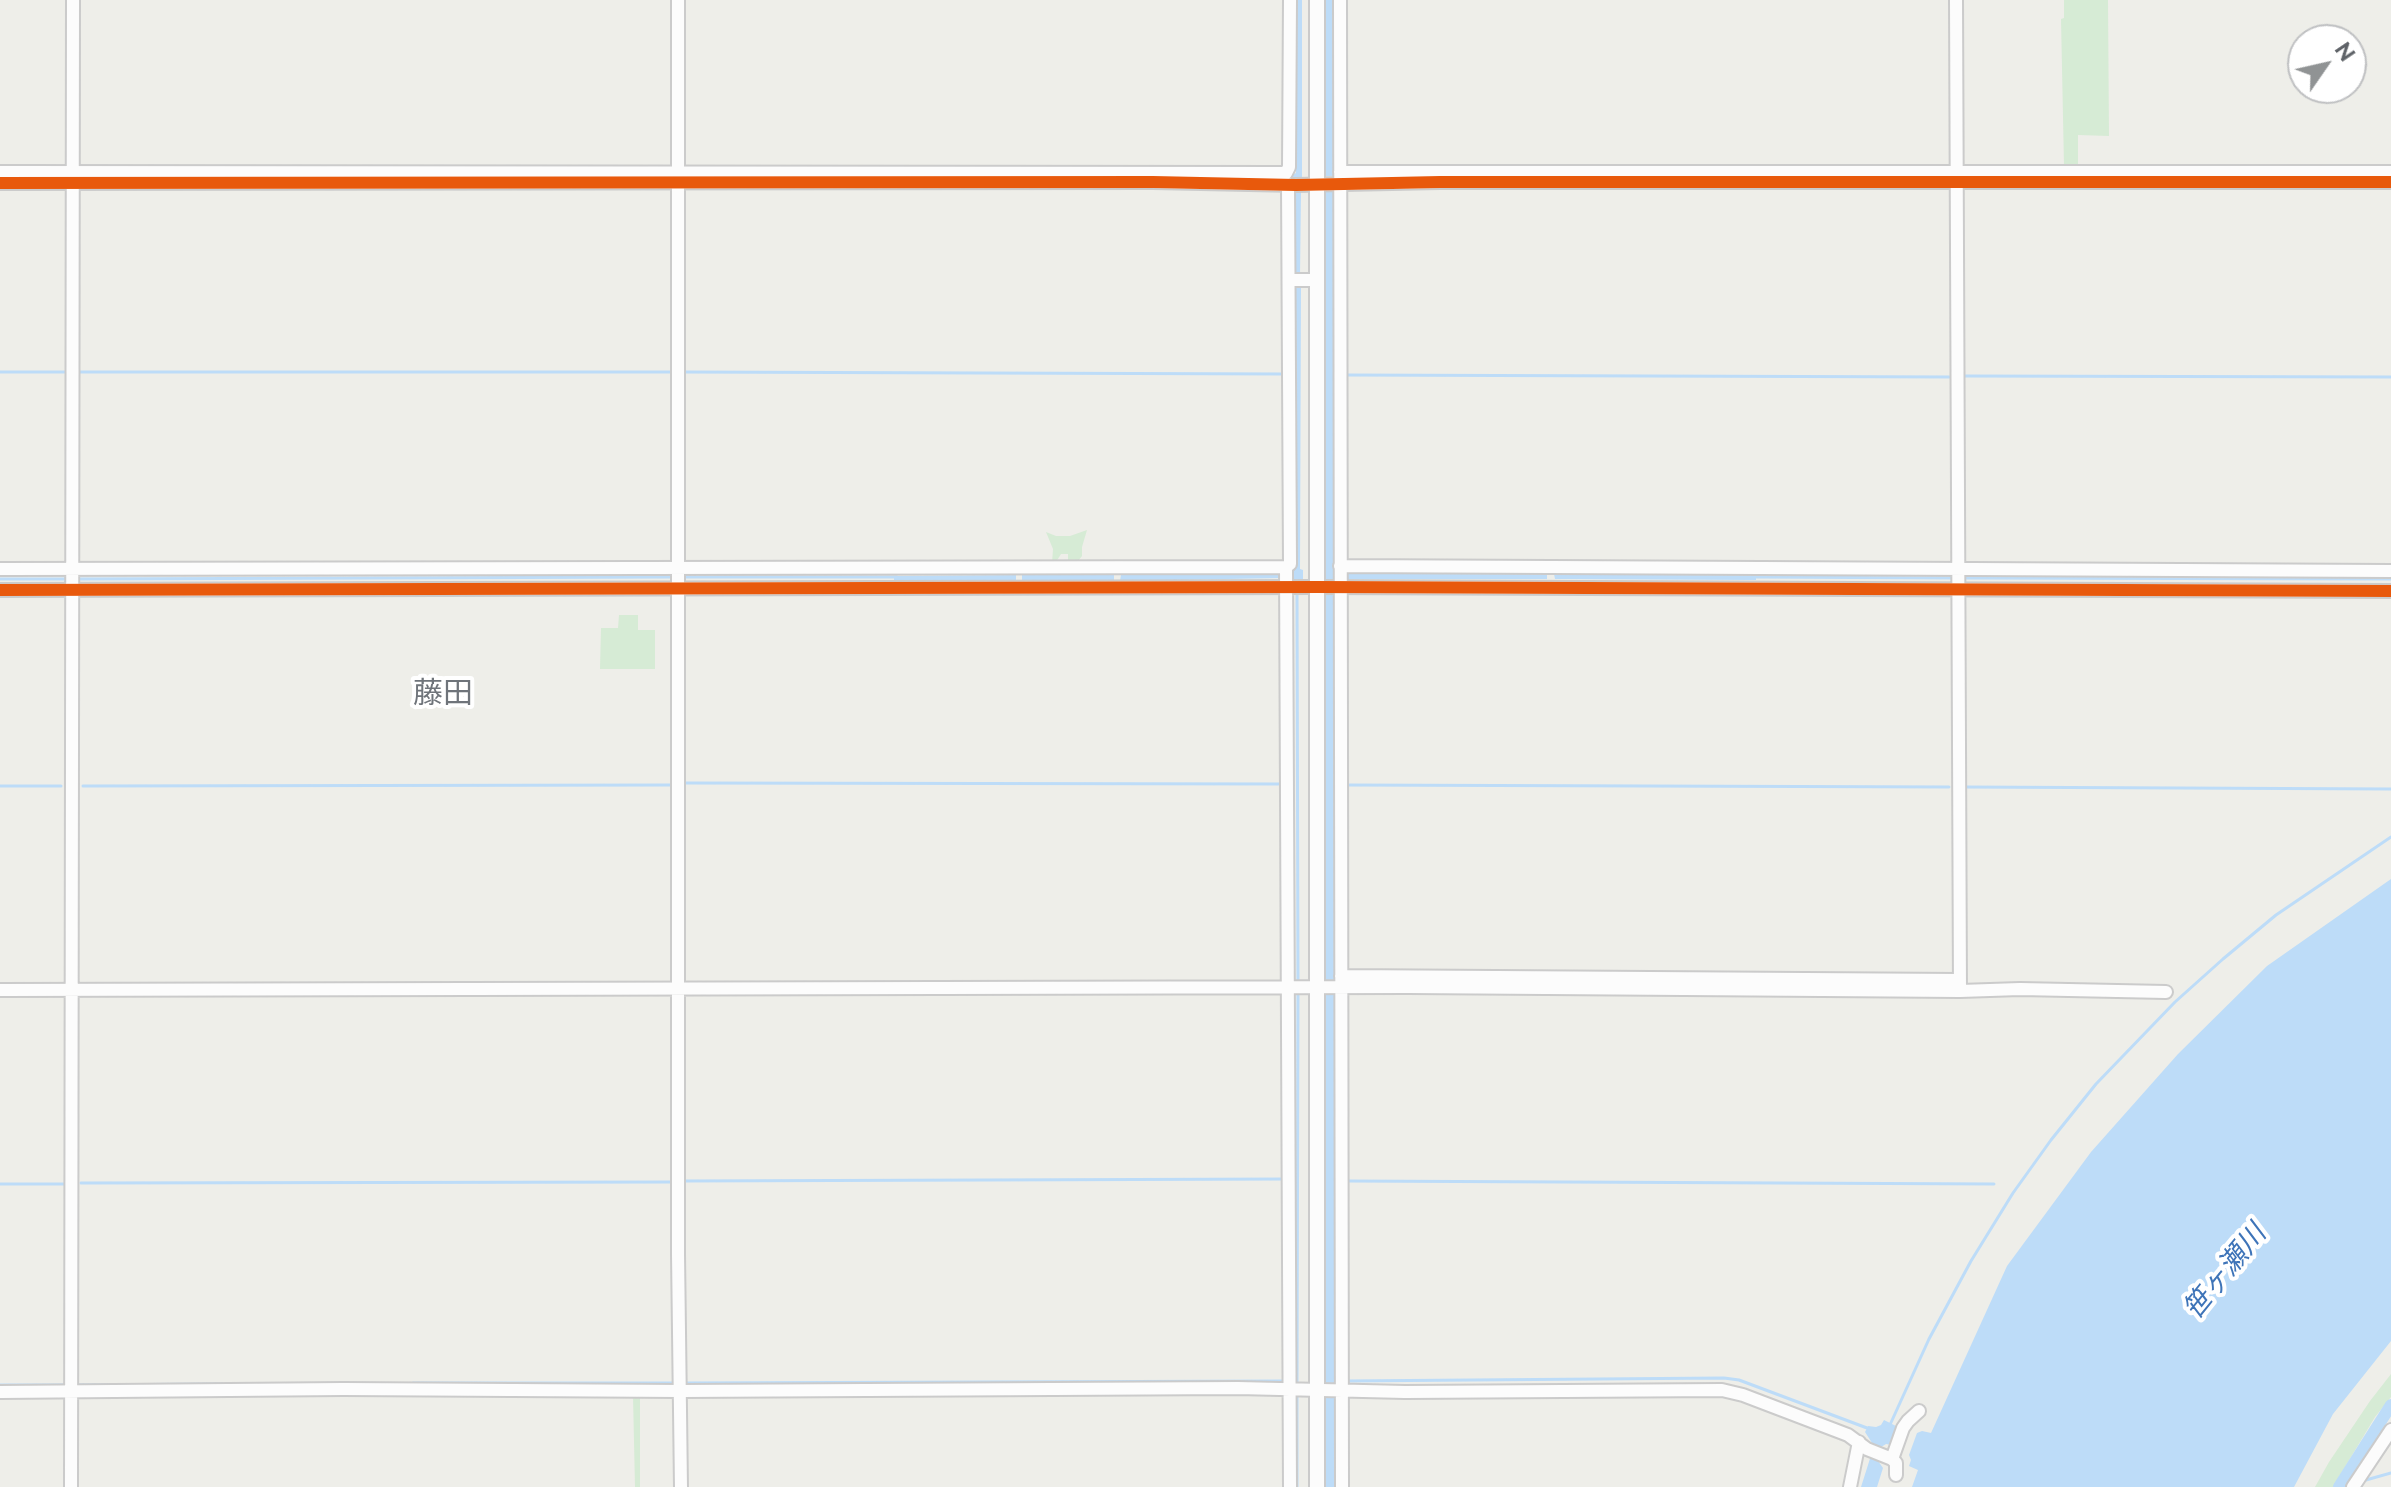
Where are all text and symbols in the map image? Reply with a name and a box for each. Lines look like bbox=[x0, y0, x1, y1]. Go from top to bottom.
north arrow bbox=[2287, 24, 2367, 104]
text: N bbox=[2330, 37, 2361, 66]
district label: 藤田 bbox=[413, 676, 473, 712]
water label: 笹ヶ瀬川 bbox=[2177, 1218, 2273, 1326]

